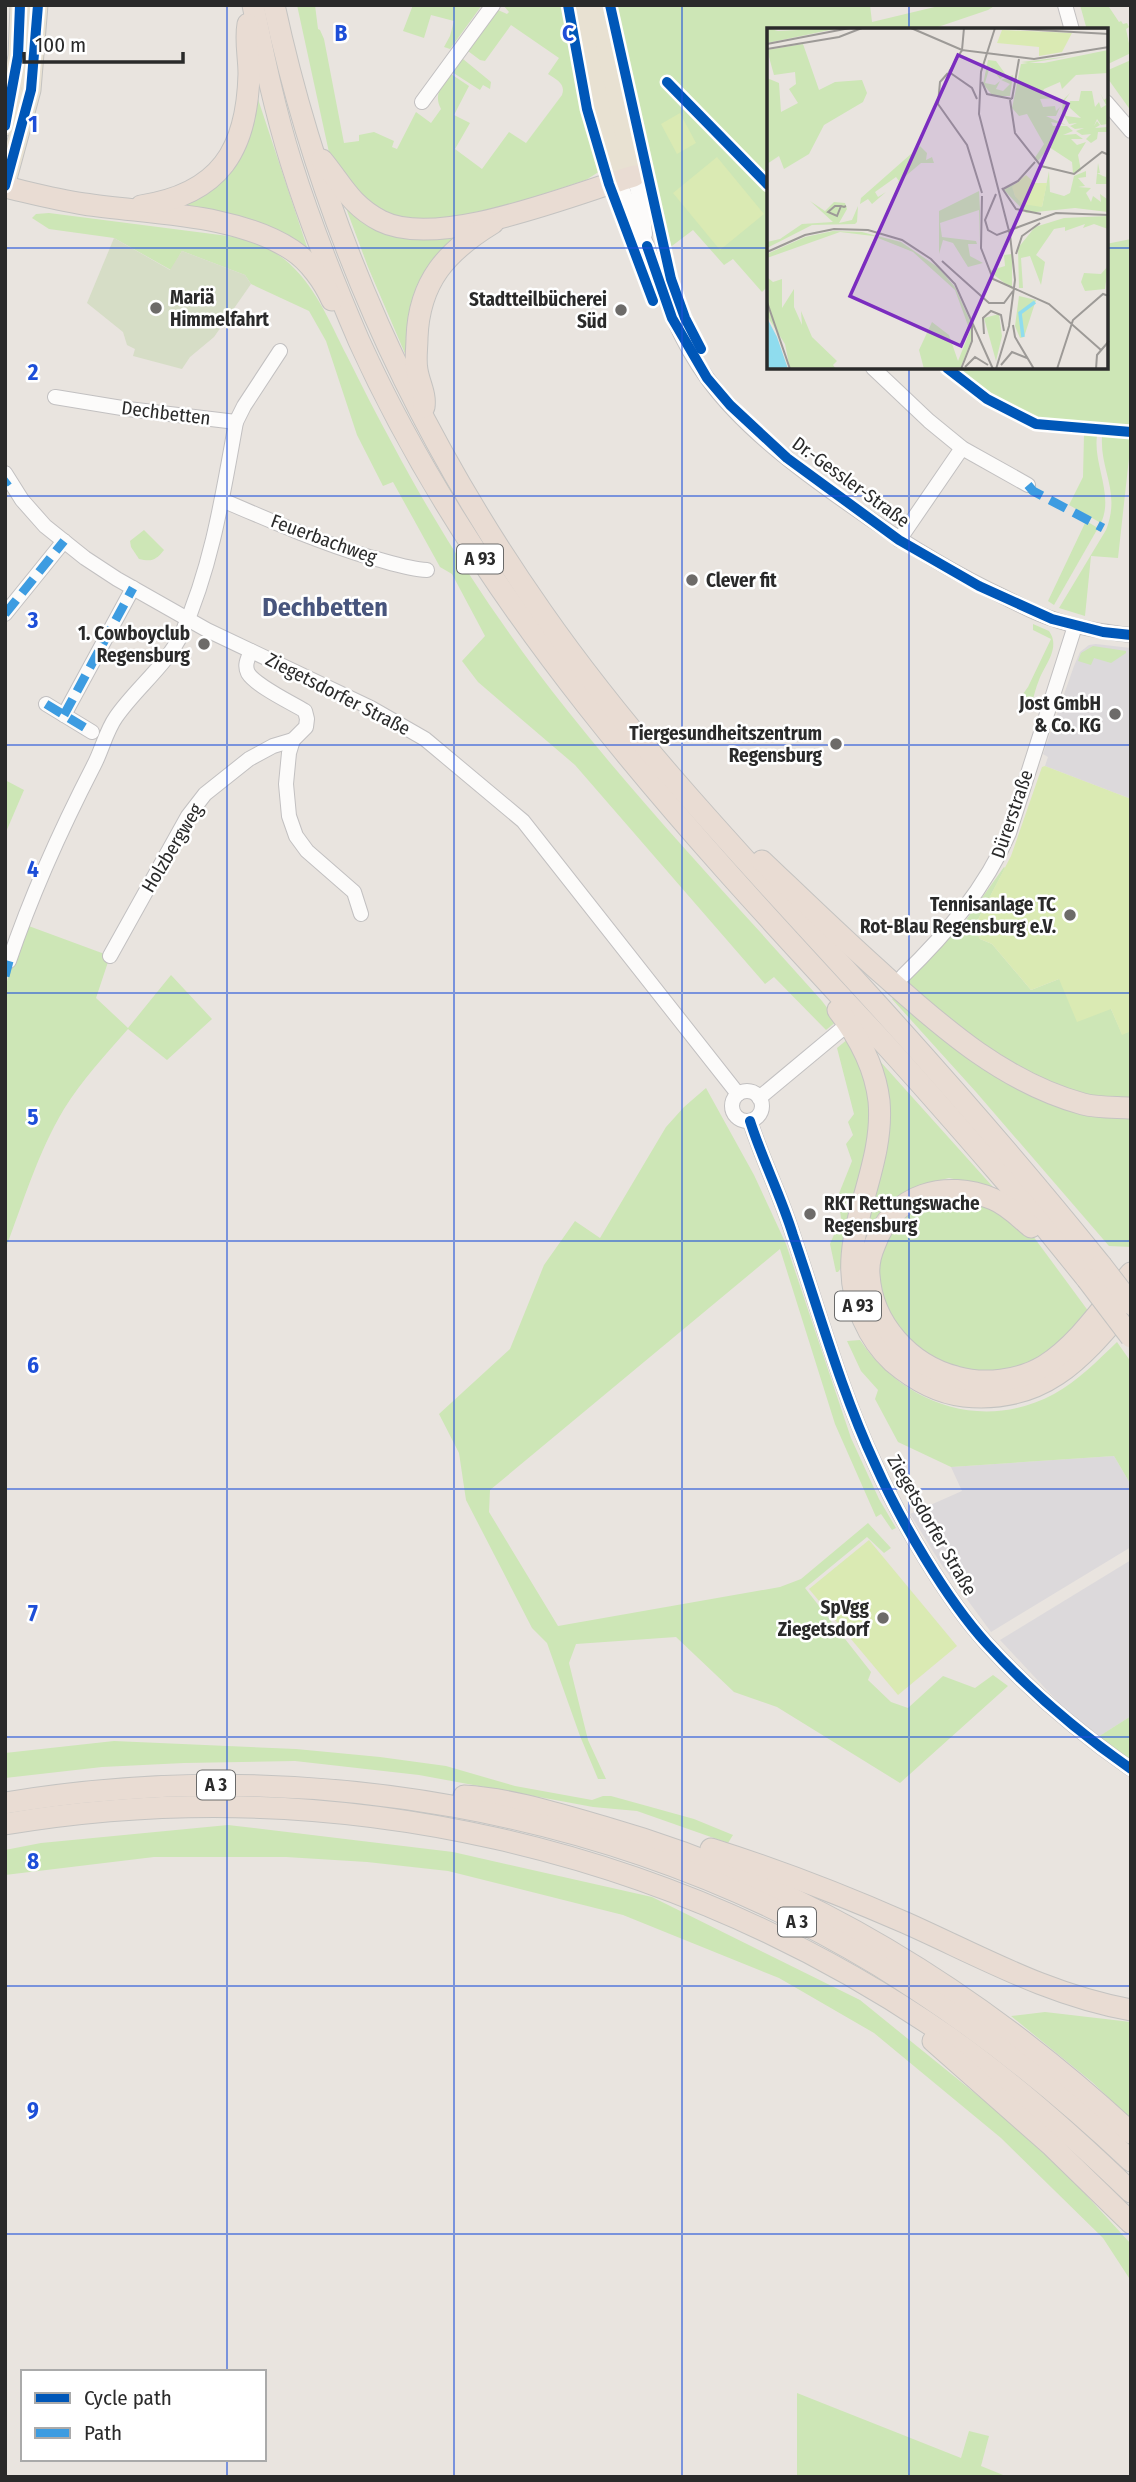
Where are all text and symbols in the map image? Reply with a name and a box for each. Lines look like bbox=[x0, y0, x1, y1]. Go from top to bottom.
text: B bbox=[335, 19, 348, 47]
text: C bbox=[562, 19, 574, 47]
scale bar bbox=[24, 21, 184, 65]
inset map bbox=[767, 28, 1108, 369]
text: 100 m bbox=[35, 32, 86, 58]
text: 1 bbox=[28, 110, 38, 138]
place label: Mariä Himmelfahrt bbox=[170, 286, 269, 331]
place label: Stadtteilbücherei Süd bbox=[469, 288, 607, 333]
marker: Mariä Himmelfahrt bbox=[148, 300, 164, 316]
marker: Stadtteilbücherei Süd bbox=[613, 302, 629, 318]
text: 2 bbox=[27, 358, 39, 386]
street label: Dechbetten bbox=[120, 396, 212, 430]
street label: Dr.-Gessler-Straße bbox=[788, 432, 914, 532]
street label: Feuerbachweg bbox=[268, 509, 380, 569]
road number: A 93 bbox=[457, 544, 503, 574]
place label: Clever fit bbox=[706, 569, 777, 592]
marker: Clever fit bbox=[684, 572, 700, 588]
district label: Dechbetten bbox=[262, 592, 388, 623]
text: 3 bbox=[27, 606, 39, 634]
place label: 1. Cowboyclub Regensburg bbox=[78, 622, 191, 667]
marker: 1. Cowboyclub Regensburg bbox=[196, 636, 212, 652]
street label: Ziegetsdorfer Straße bbox=[262, 648, 414, 740]
place label: Jost GmbH & Co. KG bbox=[1018, 692, 1101, 737]
marker: Jost GmbH & Co. KG bbox=[1107, 706, 1123, 722]
place label: Tiergesundheitszentrum Regensburg bbox=[629, 722, 823, 767]
marker: Tiergesundheitszentrum Regensburg bbox=[828, 736, 844, 752]
street label: Dürerstraße bbox=[986, 767, 1038, 861]
street label: Holzbergweg bbox=[136, 799, 208, 897]
text: 4 bbox=[27, 855, 39, 883]
place label: Tennisanlage TC Rot-Blau Regensburg e.V. bbox=[860, 893, 1056, 938]
marker: Tennisanlage TC Rot-Blau Regensburg e.V. bbox=[1062, 907, 1078, 923]
text: 5 bbox=[27, 1103, 39, 1131]
place label: RKT Rettungswache Regensburg bbox=[824, 1192, 980, 1237]
marker: RKT Rettungswache Regensburg bbox=[802, 1206, 818, 1222]
road number: A 93 bbox=[835, 1292, 881, 1321]
text: 6 bbox=[27, 1351, 39, 1379]
street label: Ziegetsdorfer Straße bbox=[882, 1450, 982, 1600]
place label: SpVgg Ziegetsdorf bbox=[778, 1596, 871, 1641]
text: 7 bbox=[28, 1599, 38, 1627]
marker: SpVgg Ziegetsdorf bbox=[875, 1610, 891, 1626]
road number: A 3 bbox=[197, 1770, 235, 1800]
text: 8 bbox=[27, 1847, 39, 1875]
road number: A 3 bbox=[778, 1908, 816, 1936]
text: 9 bbox=[27, 2096, 39, 2124]
legend bbox=[21, 2370, 266, 2461]
text: Cycle path bbox=[84, 2385, 172, 2411]
text: Path bbox=[84, 2420, 122, 2446]

